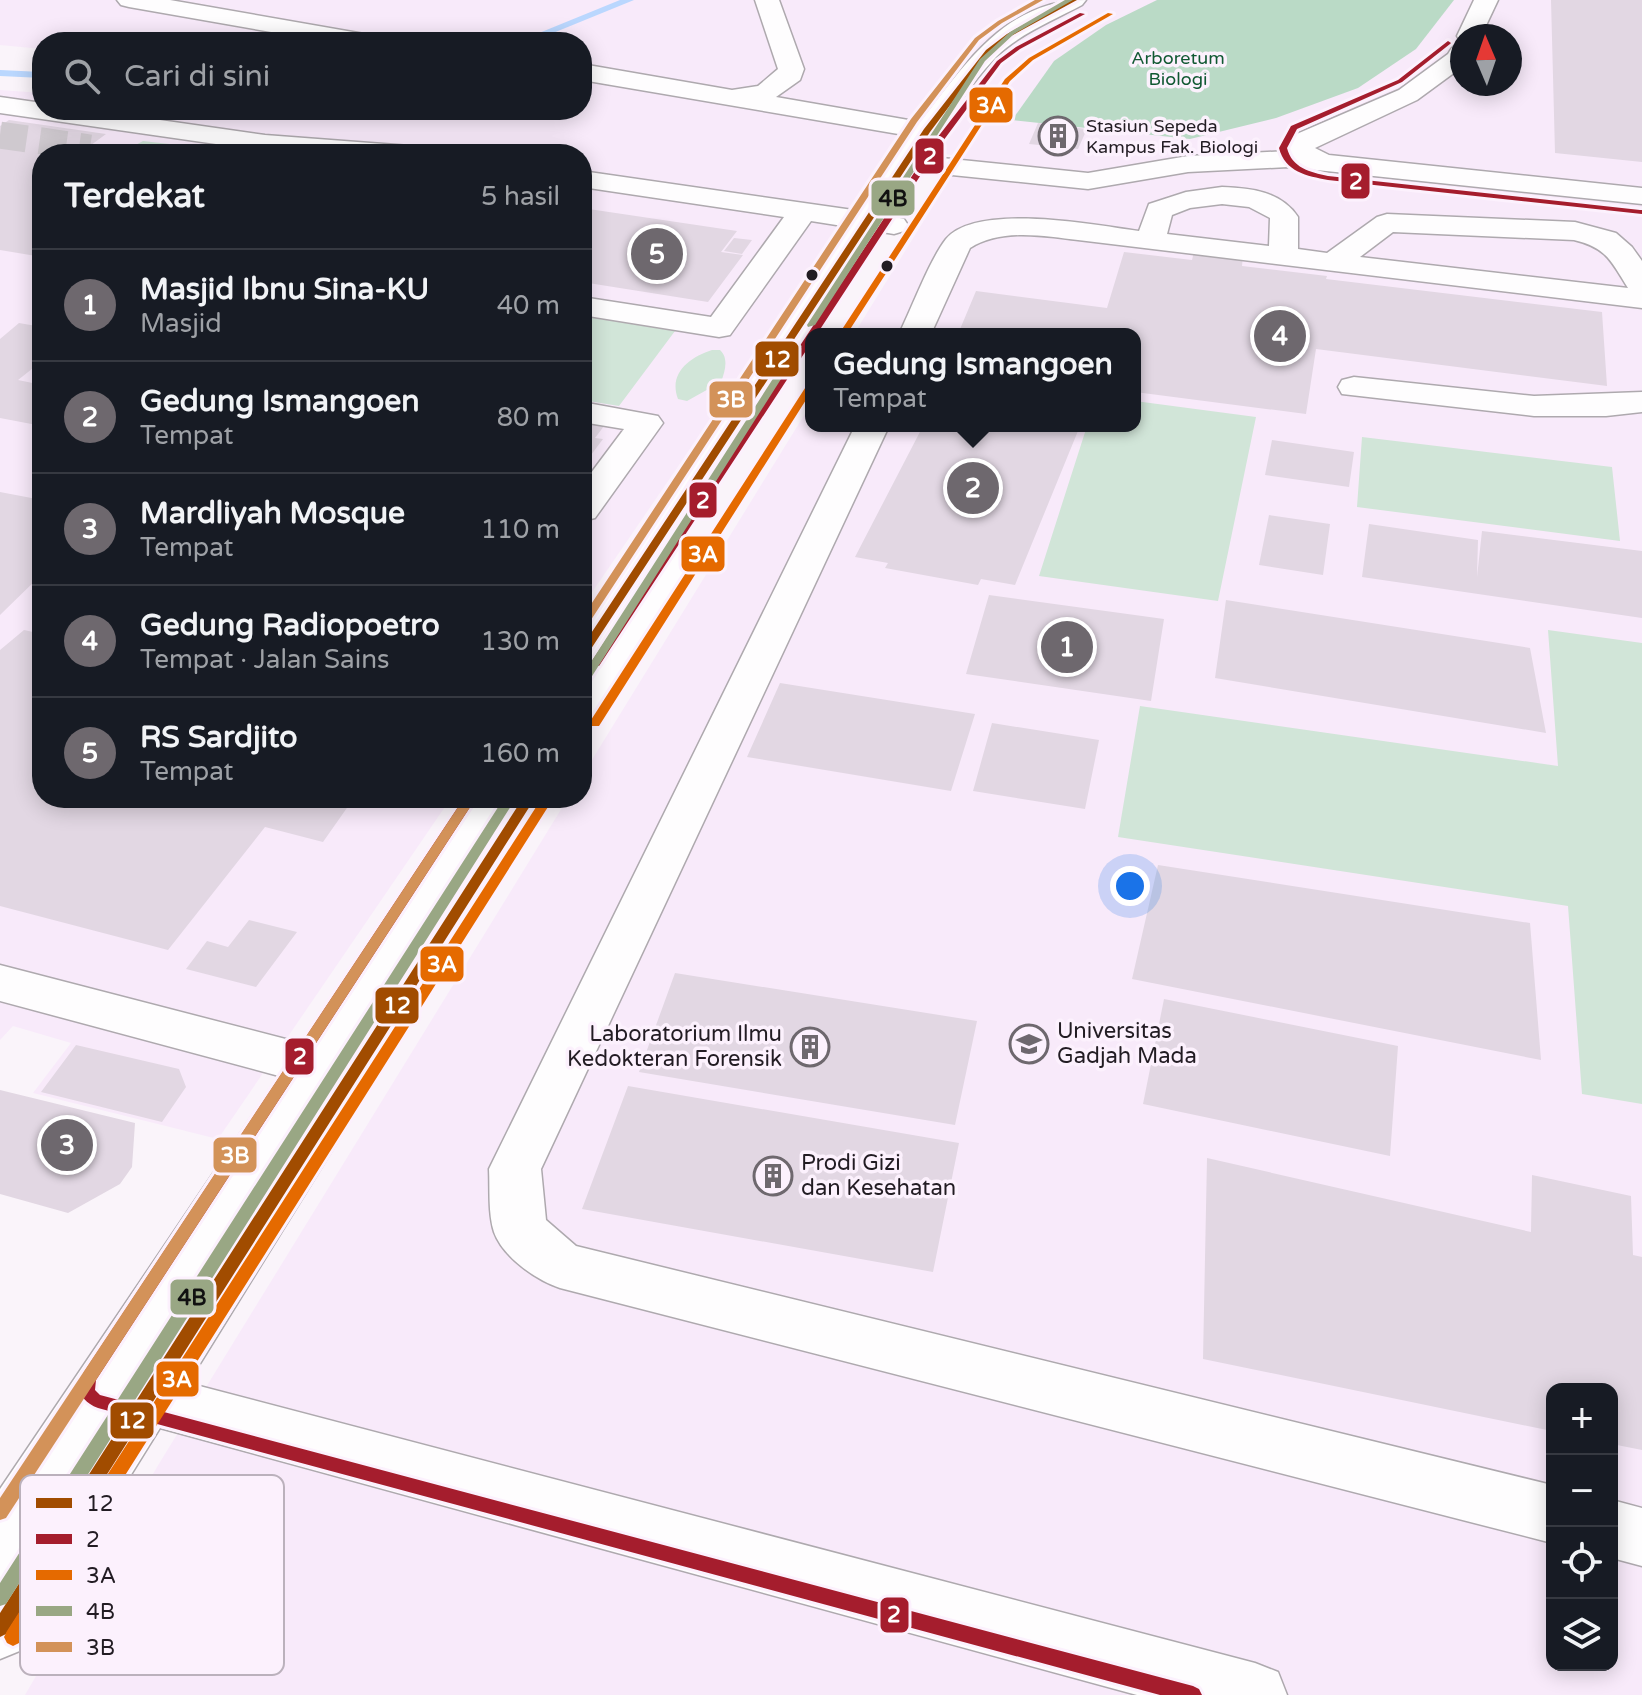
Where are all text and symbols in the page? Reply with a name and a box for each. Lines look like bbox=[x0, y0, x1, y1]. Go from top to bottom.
north arrow bbox=[1450, 24, 1522, 96]
search box bbox=[32, 32, 592, 120]
park label: Arboretum Biologi bbox=[1131, 47, 1225, 90]
icon: search bbox=[60, 54, 104, 98]
text: Cari di sini bbox=[124, 58, 270, 95]
line badge: 3A bbox=[968, 86, 1014, 124]
text: 3A bbox=[976, 93, 1006, 119]
building icon: Stasiun Sepeda Kampus Fak. Biologi bbox=[1037, 115, 1079, 157]
place label: Stasiun Sepeda Kampus Fak. Biologi bbox=[1086, 115, 1258, 158]
line badge: 2 bbox=[914, 137, 945, 175]
text: 2 bbox=[923, 144, 937, 170]
line badge: 2 bbox=[1340, 162, 1371, 200]
text: 2 bbox=[1349, 169, 1363, 195]
text: Terdekat bbox=[64, 176, 205, 217]
line badge: 4B bbox=[870, 179, 916, 217]
text: 5 hasil bbox=[481, 181, 560, 212]
text: 4B bbox=[878, 186, 908, 212]
pin: 5 bbox=[631, 224, 683, 284]
unlabelled marker bbox=[879, 258, 895, 274]
unlabelled marker bbox=[804, 267, 820, 283]
text: Masjid Ibnu Sina-KU bbox=[140, 271, 429, 308]
text: 1 bbox=[82, 290, 98, 321]
text: 40 m bbox=[497, 290, 560, 321]
pin: 4 bbox=[1254, 306, 1306, 366]
text: Masjid bbox=[140, 308, 222, 339]
popup bbox=[805, 328, 1141, 432]
line badge: 12 bbox=[754, 340, 800, 378]
text: Gedung Ismangoen bbox=[833, 346, 1113, 383]
text: 12 bbox=[763, 347, 791, 373]
line badge: 3B bbox=[708, 380, 754, 419]
text: Gedung Ismangoen bbox=[140, 383, 420, 420]
text: Tempat bbox=[833, 383, 927, 414]
text: 3B bbox=[716, 387, 746, 413]
text: 2 bbox=[82, 402, 98, 433]
text: 80 m bbox=[497, 402, 560, 433]
text: Tempat bbox=[140, 420, 233, 451]
pin: 2 bbox=[947, 458, 999, 518]
line badge: 2 bbox=[688, 481, 718, 519]
text: 2 bbox=[696, 488, 710, 514]
text: Mardliyah Mosque bbox=[140, 495, 405, 532]
text: 3 bbox=[82, 514, 98, 545]
text: 110 m bbox=[480, 514, 560, 545]
text: Tempat bbox=[140, 532, 233, 563]
line badge: 3A bbox=[680, 535, 726, 573]
text: 3A bbox=[688, 542, 718, 568]
text: Gedung Radiopoetro bbox=[140, 607, 440, 644]
pin: 1 bbox=[1041, 617, 1093, 677]
text: 4 bbox=[82, 626, 98, 657]
text: 130 m bbox=[480, 626, 560, 657]
text: Tempat · Jalan Sains bbox=[140, 644, 390, 675]
text: RS Sardjito bbox=[140, 719, 298, 756]
text: 5 bbox=[82, 738, 98, 769]
text: 160 m bbox=[480, 738, 560, 769]
text: Tempat bbox=[140, 756, 233, 787]
your location bbox=[1110, 866, 1150, 906]
line badge: 3A bbox=[419, 945, 465, 983]
text: 3A bbox=[427, 952, 457, 978]
line badge: 12 bbox=[374, 986, 420, 1025]
text: 12 bbox=[383, 993, 411, 1019]
place label: Universitas Gadjah Mada bbox=[1057, 1018, 1197, 1069]
place label: Laboratorium Ilmu Kedokteran Forensik bbox=[567, 1021, 782, 1072]
school or university icon: Universitas Gadjah Mada bbox=[1008, 1023, 1050, 1065]
building icon: Laboratorium Ilmu Kedokteran Forensik bbox=[789, 1026, 831, 1068]
line badge: 2 bbox=[284, 1037, 315, 1076]
text: 2 bbox=[293, 1044, 307, 1070]
pin: 3 bbox=[41, 1115, 93, 1175]
line badge: 3B bbox=[212, 1136, 258, 1174]
text: 3B bbox=[220, 1143, 250, 1169]
place label: Prodi Gizi dan Kesehatan bbox=[801, 1150, 956, 1201]
building icon: Prodi Gizi dan Kesehatan bbox=[752, 1155, 794, 1197]
line badge: 4B bbox=[169, 1278, 215, 1316]
text: 4B bbox=[177, 1285, 207, 1311]
line badge: 3A bbox=[155, 1360, 200, 1398]
text: 3A bbox=[162, 1367, 192, 1393]
map controls bbox=[1546, 1383, 1618, 1671]
button: + bbox=[1546, 1383, 1618, 1455]
line badge: 12 bbox=[109, 1401, 155, 1440]
text: 12 bbox=[118, 1408, 146, 1434]
button: − bbox=[1546, 1455, 1618, 1527]
legend bbox=[20, 1475, 284, 1675]
text: 12 bbox=[86, 1491, 114, 1517]
text: 2 bbox=[86, 1527, 100, 1553]
button: locate bbox=[1546, 1527, 1618, 1599]
text: 3A bbox=[86, 1563, 116, 1589]
line badge: 2 bbox=[879, 1596, 910, 1634]
text: 4B bbox=[86, 1599, 115, 1625]
button: layers bbox=[1546, 1599, 1618, 1671]
text: 2 bbox=[887, 1602, 901, 1628]
text: 3B bbox=[86, 1635, 115, 1661]

